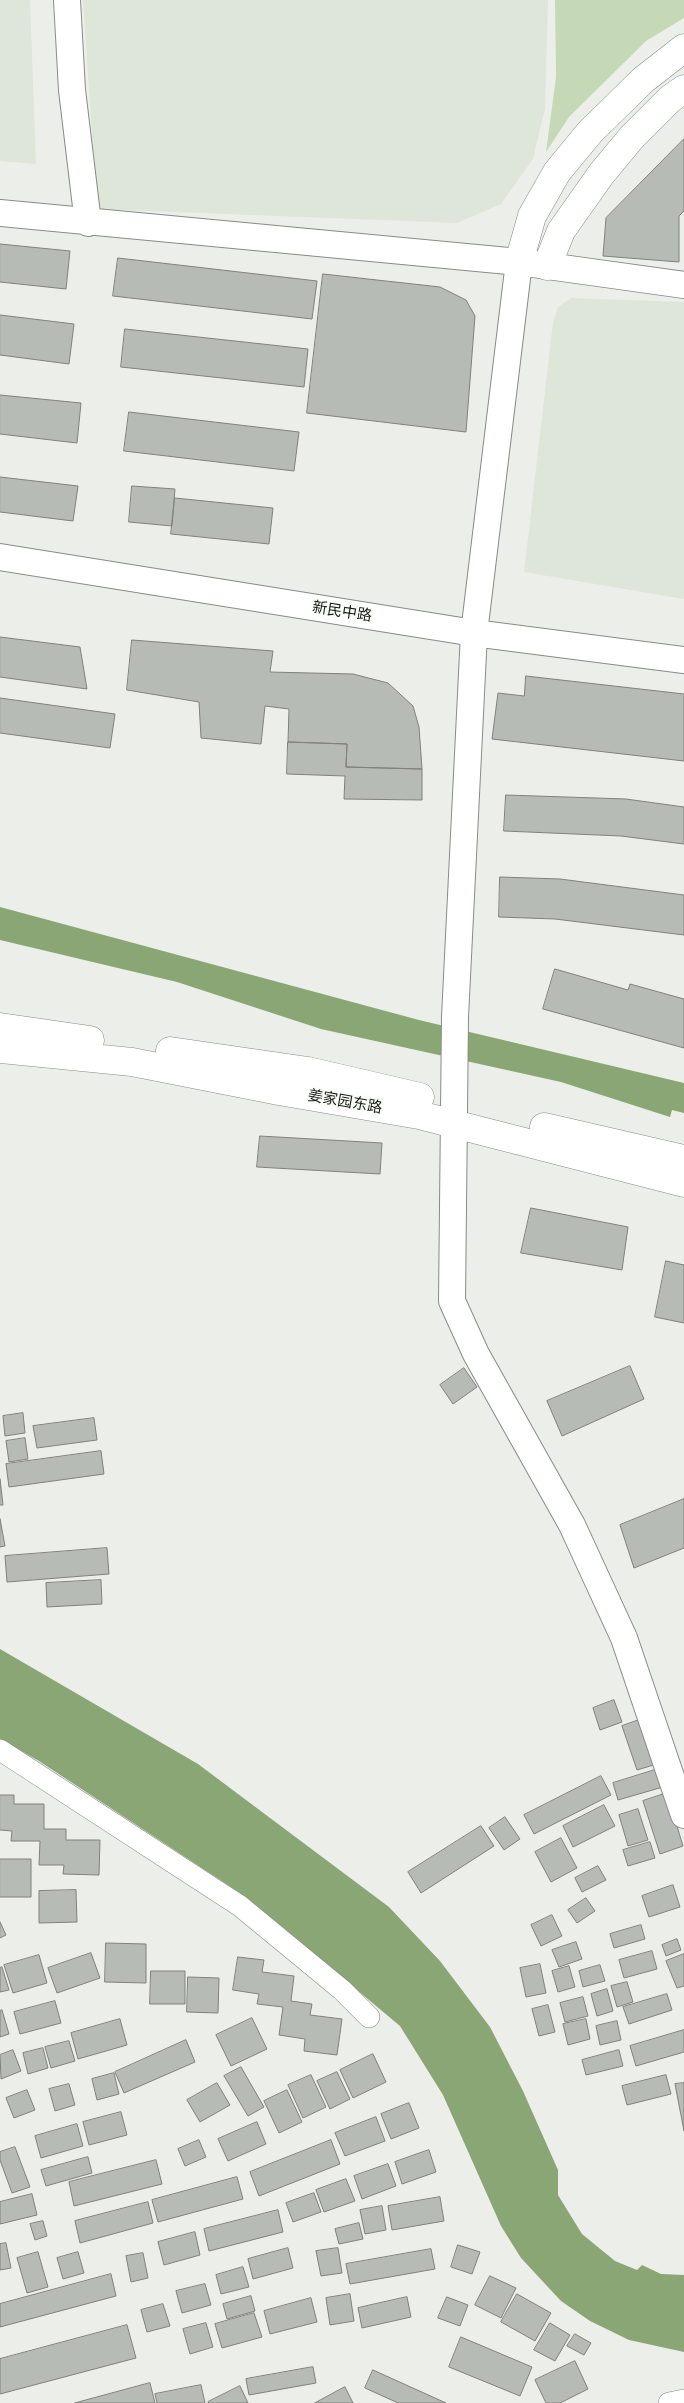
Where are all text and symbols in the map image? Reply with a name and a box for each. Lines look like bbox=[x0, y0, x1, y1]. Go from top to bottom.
street label: 新民中路 bbox=[311, 598, 373, 626]
street label: 姜家园东路 bbox=[307, 1087, 383, 1117]

